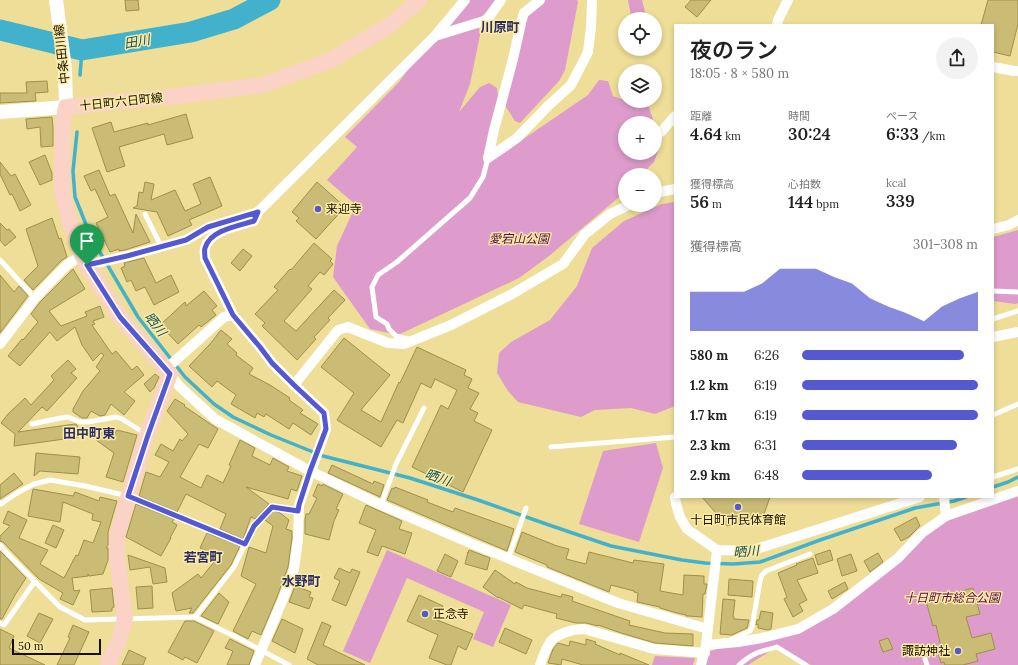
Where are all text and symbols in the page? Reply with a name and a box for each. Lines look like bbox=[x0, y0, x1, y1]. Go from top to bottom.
map controls bbox=[618, 12, 662, 212]
button: locate bbox=[618, 12, 662, 56]
district label: 川原町 bbox=[480, 19, 520, 36]
street label: 中条田川線 bbox=[51, 23, 72, 85]
water label: 田川 bbox=[123, 31, 153, 52]
text: 夜のラン bbox=[690, 36, 778, 64]
button: share bbox=[936, 37, 978, 79]
button: layers bbox=[618, 64, 662, 108]
text: 18:05 · 8 × 580 m bbox=[690, 65, 789, 82]
street label: 十日町六日町線 bbox=[78, 90, 164, 113]
text: 距離 bbox=[690, 109, 712, 123]
text: 時間 bbox=[788, 109, 810, 123]
text: ペース bbox=[886, 109, 918, 123]
button: + bbox=[618, 116, 662, 160]
text: 4.64 bbox=[690, 123, 722, 145]
text: 30:24 bbox=[788, 123, 831, 145]
text: 6:33 bbox=[886, 123, 919, 145]
text: km bbox=[722, 129, 741, 143]
text: /km bbox=[919, 129, 945, 143]
button: − bbox=[618, 168, 662, 212]
text: kcal bbox=[886, 176, 906, 190]
text: 獲得標高 bbox=[690, 177, 734, 191]
text: 心拍数 bbox=[788, 177, 821, 191]
text: 339 bbox=[886, 190, 915, 212]
text: 56 bbox=[690, 191, 709, 213]
text: 144 bbox=[788, 191, 813, 213]
text: m bbox=[709, 197, 722, 211]
text: bpm bbox=[813, 197, 839, 211]
place label: 来迎寺 bbox=[326, 201, 362, 216]
marker: 来迎寺 bbox=[313, 204, 323, 214]
pin bbox=[70, 224, 104, 265]
icon: arrive bbox=[76, 230, 98, 252]
park label: 愛宕山公園 bbox=[489, 231, 551, 246]
text: 301–308 m bbox=[913, 236, 978, 253]
text: 獲得標高 bbox=[690, 238, 742, 255]
water label: 晒川 bbox=[141, 309, 172, 341]
text: 580 m bbox=[690, 347, 728, 364]
text: 6:26 bbox=[754, 347, 779, 364]
text: 1.2 km bbox=[690, 377, 728, 394]
text: 6:19 bbox=[754, 377, 777, 394]
text: 1.7 km bbox=[690, 407, 727, 424]
text: 6:19 bbox=[754, 407, 777, 424]
district label: 田中町東 bbox=[63, 425, 115, 442]
text: 2.3 km bbox=[690, 437, 730, 454]
text: 6:31 bbox=[754, 437, 777, 454]
water label: 晒川 bbox=[423, 465, 455, 490]
text: 2.9 km bbox=[690, 467, 731, 484]
text: 6:48 bbox=[754, 467, 779, 484]
marker: 十日町市民体育館 bbox=[733, 502, 743, 512]
place label: 十日町市民体育館 bbox=[690, 512, 786, 527]
water label: 晒川 bbox=[732, 542, 762, 561]
district label: 若宮町 bbox=[183, 549, 223, 566]
district label: 水野町 bbox=[281, 573, 321, 590]
park label: 十日町市総合公園 bbox=[904, 590, 1002, 605]
place label: 正念寺 bbox=[433, 606, 469, 621]
marker: 正念寺 bbox=[420, 609, 430, 619]
scale bar bbox=[12, 637, 101, 656]
text: 50 m bbox=[18, 639, 44, 653]
place label: 諏訪神社 bbox=[902, 643, 950, 658]
marker: 諏訪神社 bbox=[953, 646, 963, 656]

